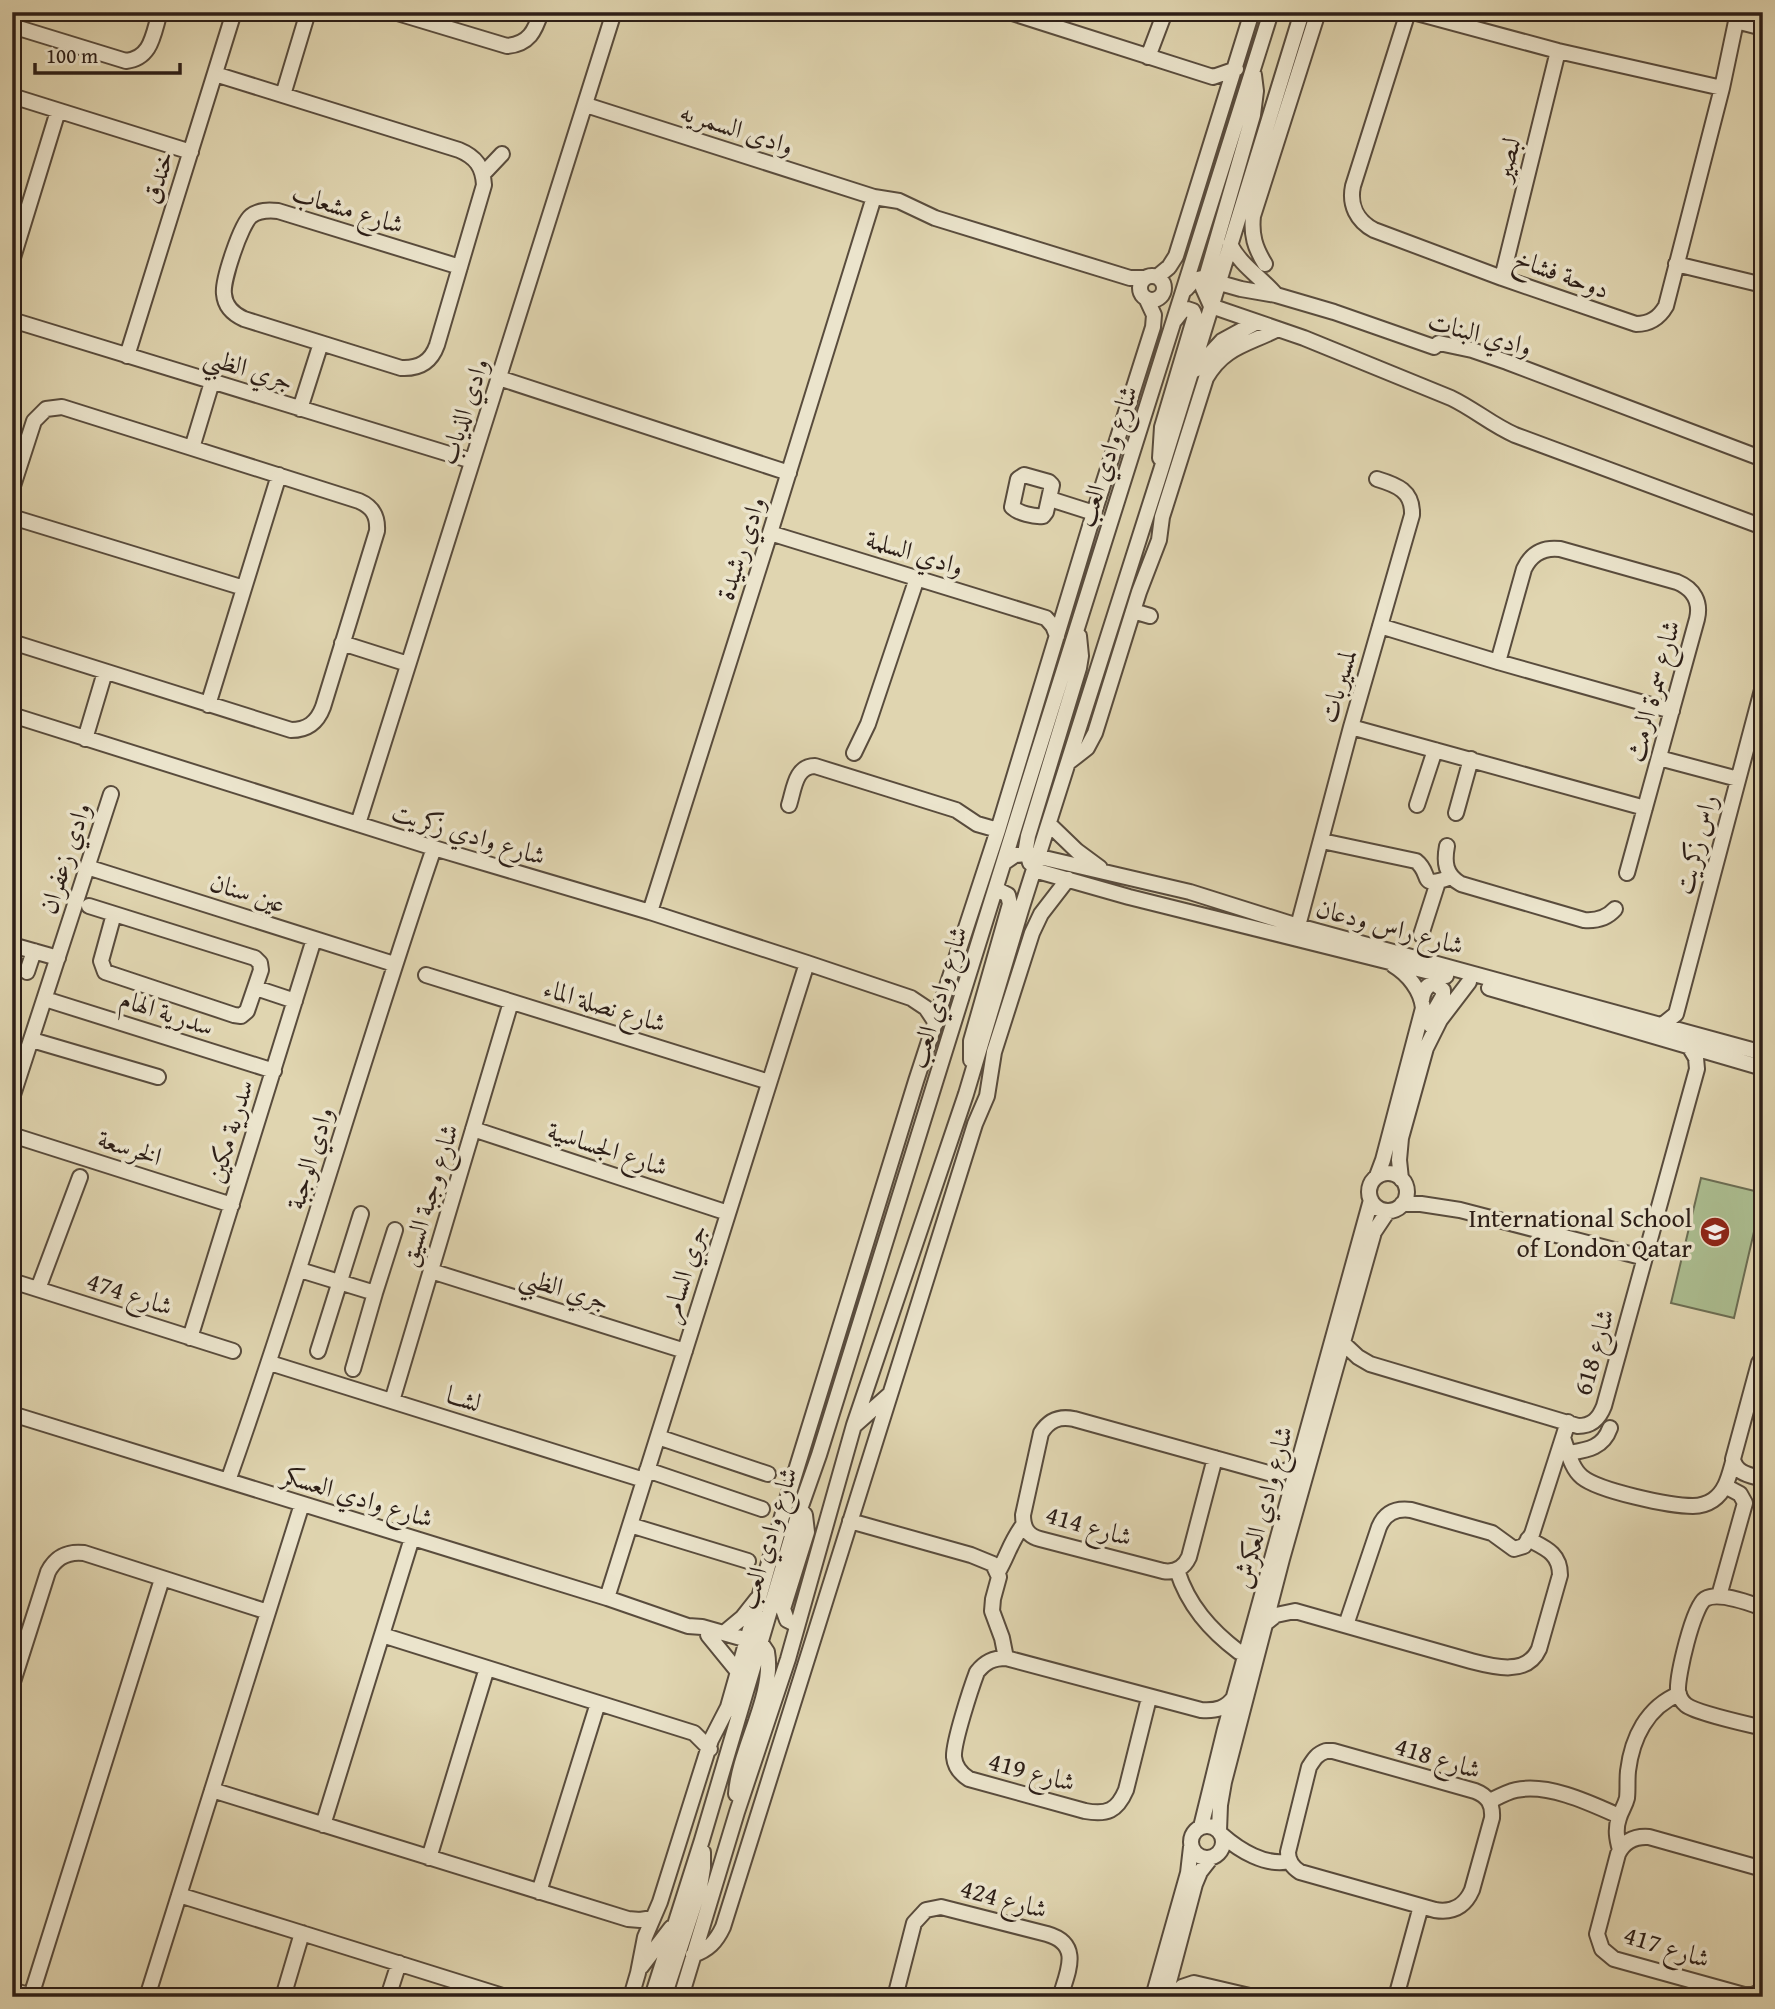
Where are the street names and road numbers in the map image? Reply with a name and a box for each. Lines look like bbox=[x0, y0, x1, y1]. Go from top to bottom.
street label: وادى السمريه bbox=[675, 91, 799, 165]
street label: لبصير bbox=[1481, 133, 1530, 188]
street label: خندق bbox=[131, 146, 183, 208]
street label: شارع مشعاب bbox=[286, 172, 409, 246]
street label: دوحة فشاخ bbox=[1507, 238, 1615, 313]
street label: وادي البنات bbox=[1423, 300, 1536, 368]
street label: جري الظبي bbox=[198, 336, 299, 405]
street label: وادي الذياب bbox=[427, 353, 500, 470]
street label: شارع وادي العب bbox=[1065, 380, 1150, 533]
street label: وادي رشيدة bbox=[705, 491, 777, 605]
street label: وادي السلمة bbox=[861, 519, 969, 587]
street label: شارع سمرة الرمث bbox=[1614, 616, 1693, 767]
street label: لمسيربات bbox=[1308, 644, 1366, 728]
street label: راس زكريت bbox=[1663, 790, 1727, 898]
street label: شارع وادي زكريت bbox=[387, 791, 551, 878]
street label: وادي زعفران bbox=[28, 797, 102, 920]
street label: عين سنان bbox=[205, 861, 291, 923]
street label: شارع راس ودعان bbox=[1311, 888, 1468, 967]
street label: شارع وادي العب bbox=[897, 921, 980, 1074]
street label: شارع نصلة الماء bbox=[538, 968, 671, 1045]
street label: سدرية الهام bbox=[114, 979, 219, 1049]
street label: سدرية مكين bbox=[195, 1074, 263, 1188]
street label: وادي الوجبة bbox=[275, 1102, 345, 1215]
street label: شارع الجساسية bbox=[542, 1110, 673, 1189]
street label: الخرسعة bbox=[93, 1118, 167, 1176]
street label: شارع وجبة السيق bbox=[388, 1119, 471, 1272]
street label: جري السامر bbox=[650, 1219, 718, 1327]
street label: جري الظبي bbox=[514, 1256, 615, 1325]
street label: شارع 474 bbox=[81, 1261, 178, 1328]
street label: شارع 618 bbox=[1562, 1304, 1627, 1401]
street label: لشــا bbox=[442, 1374, 486, 1422]
street label: شارع وادي العكرش bbox=[1222, 1421, 1305, 1593]
street label: شارع وادي العسكر bbox=[274, 1454, 438, 1540]
street label: شارع وادي العب bbox=[727, 1462, 810, 1615]
street label: شارع 414 bbox=[1040, 1494, 1137, 1559]
street label: شارع 418 bbox=[1389, 1725, 1486, 1791]
street label: شارع 419 bbox=[983, 1741, 1080, 1804]
street label: شارع 424 bbox=[955, 1868, 1052, 1931]
street label: شارع 417 bbox=[1618, 1914, 1715, 1980]

